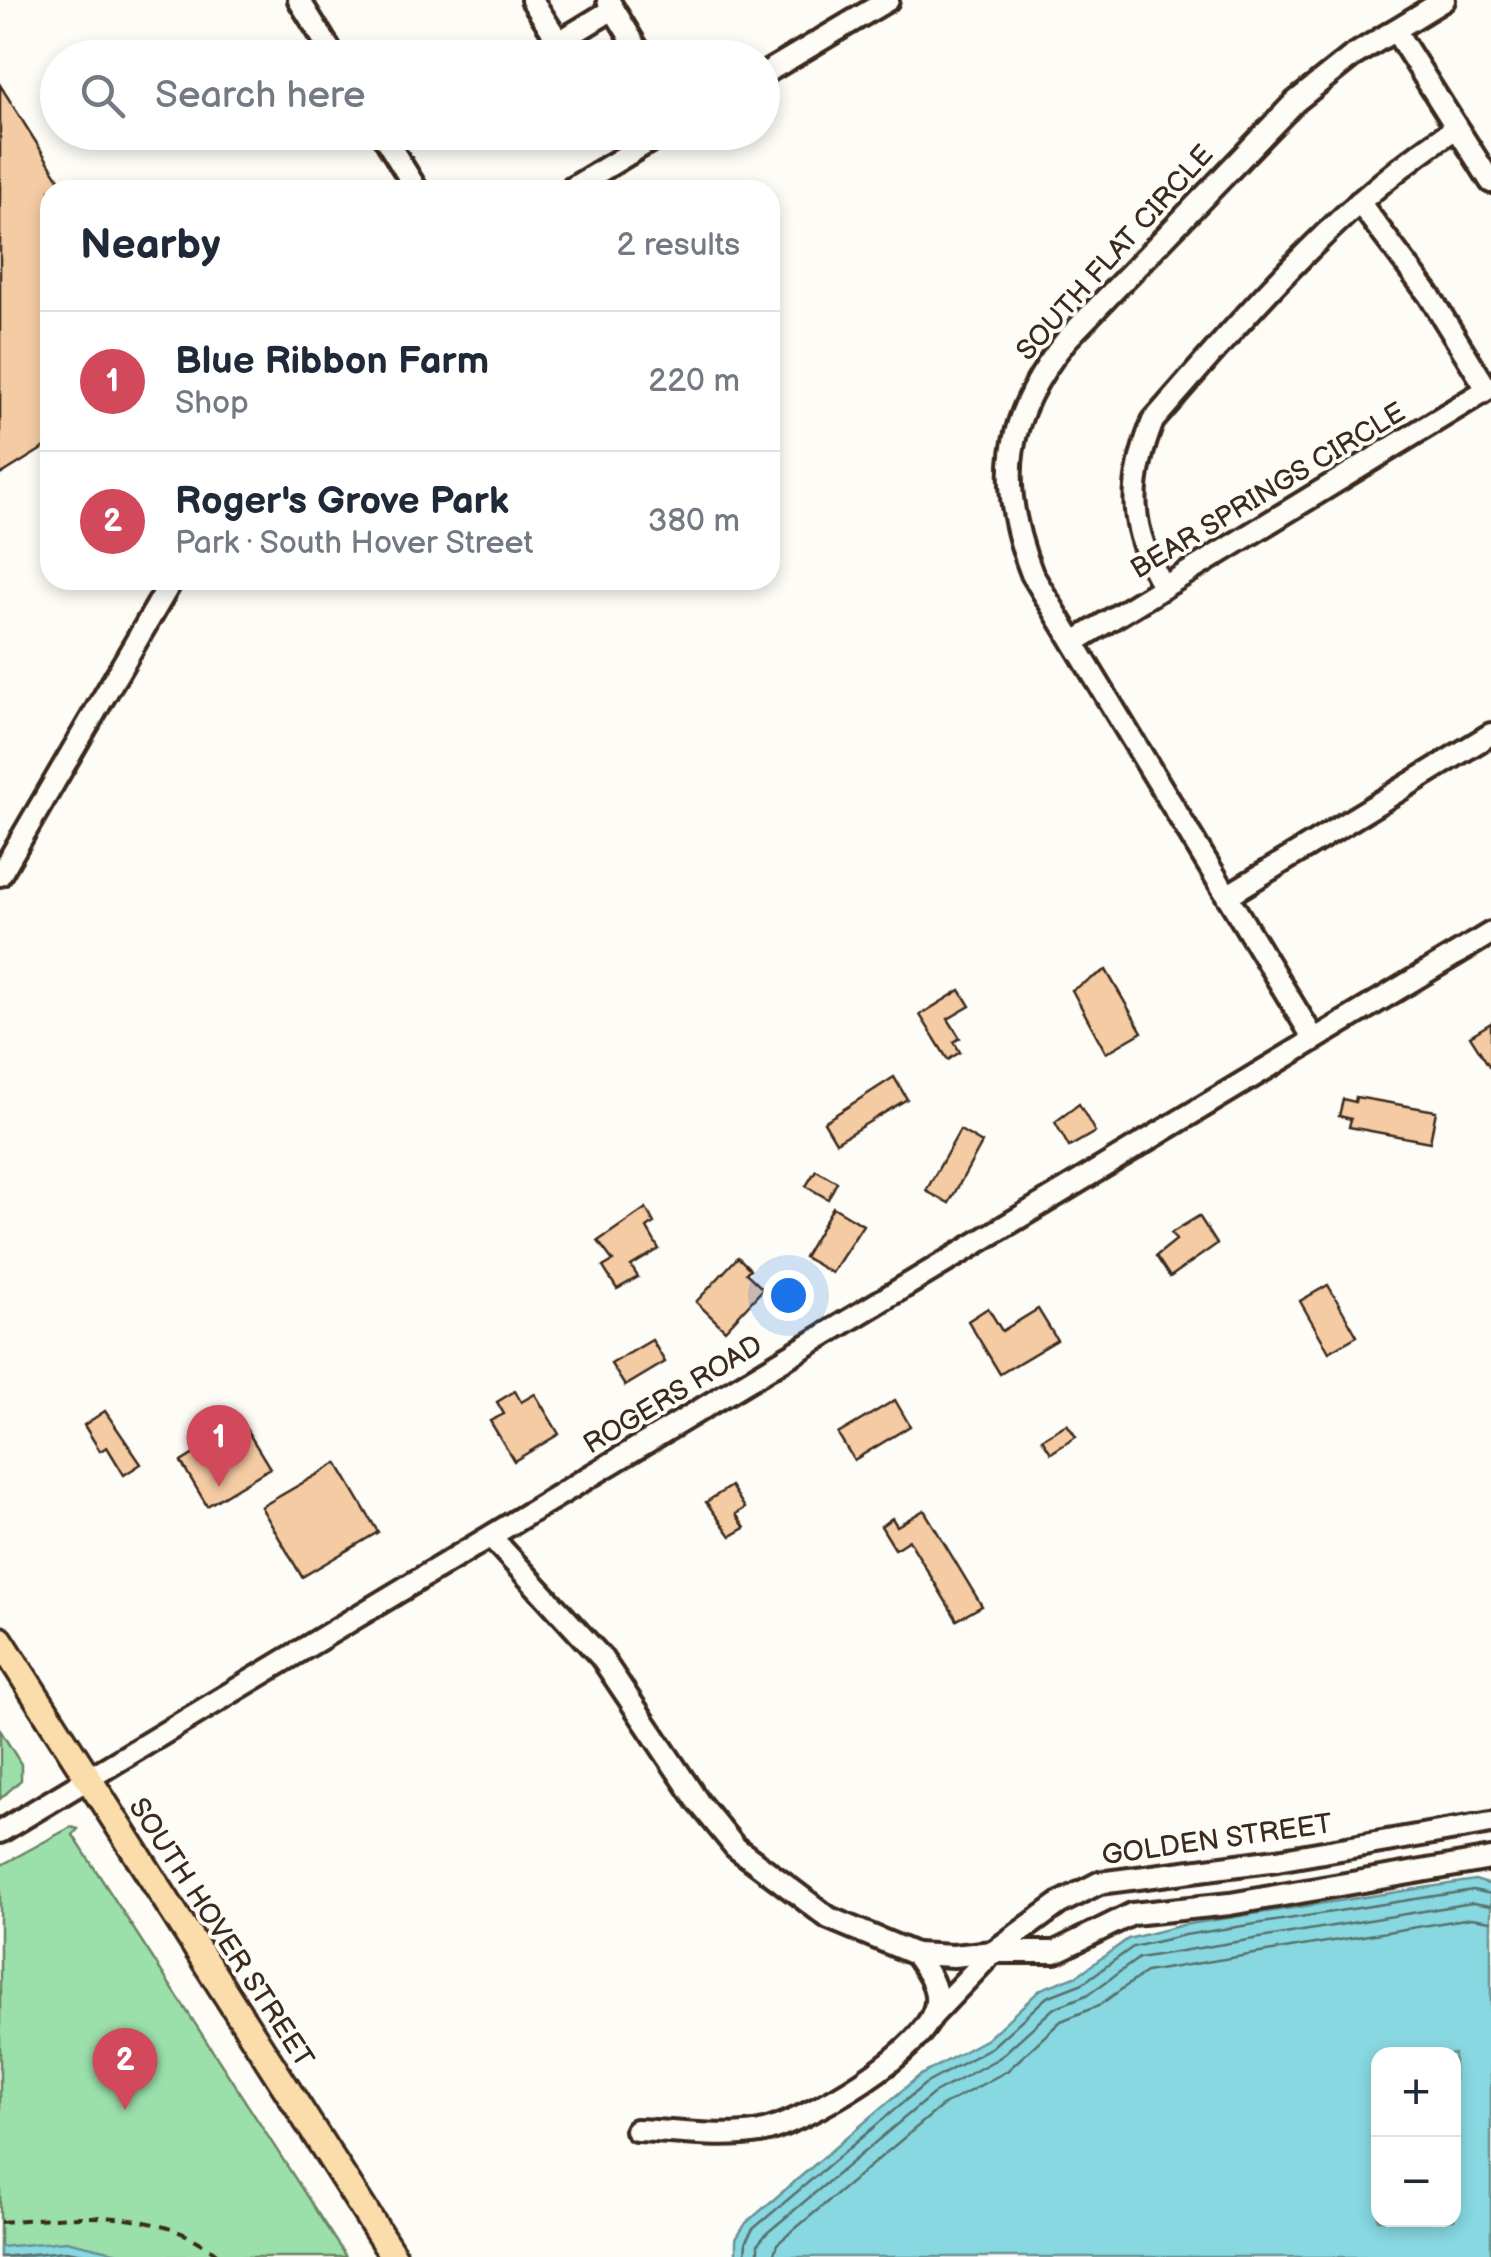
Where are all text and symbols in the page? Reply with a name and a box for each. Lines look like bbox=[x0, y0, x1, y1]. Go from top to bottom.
search box bbox=[40, 40, 780, 150]
icon: search bbox=[75, 68, 130, 123]
text: Search here bbox=[155, 73, 366, 118]
street label: SOUTH FLAT CIRCLE bbox=[1010, 139, 1220, 367]
text: Nearby bbox=[80, 220, 220, 271]
text: 2 results bbox=[616, 226, 740, 265]
text: Blue Ribbon Farm bbox=[175, 339, 489, 384]
text: 1 bbox=[106, 362, 119, 401]
text: 220 m bbox=[648, 362, 740, 401]
text: Shop bbox=[175, 384, 249, 423]
street label: BEAR SPRINGS CIRCLE bbox=[1125, 396, 1411, 586]
text: Roger's Grove Park bbox=[175, 479, 509, 524]
text: 2 bbox=[103, 502, 122, 541]
text: 380 m bbox=[648, 502, 740, 541]
text: Park · South Hover Street bbox=[175, 524, 533, 563]
your location bbox=[763, 1270, 814, 1321]
street label: ROGERS ROAD bbox=[578, 1329, 768, 1461]
pin: 1 bbox=[186, 1404, 252, 1487]
street label: SOUTH HOVER STREET bbox=[122, 1792, 321, 2074]
street label: GOLDEN STREET bbox=[1100, 1807, 1334, 1873]
pin: 2 bbox=[92, 2028, 158, 2110]
map controls bbox=[1371, 2047, 1461, 2227]
button: + bbox=[1371, 2047, 1461, 2137]
button: − bbox=[1371, 2137, 1461, 2227]

